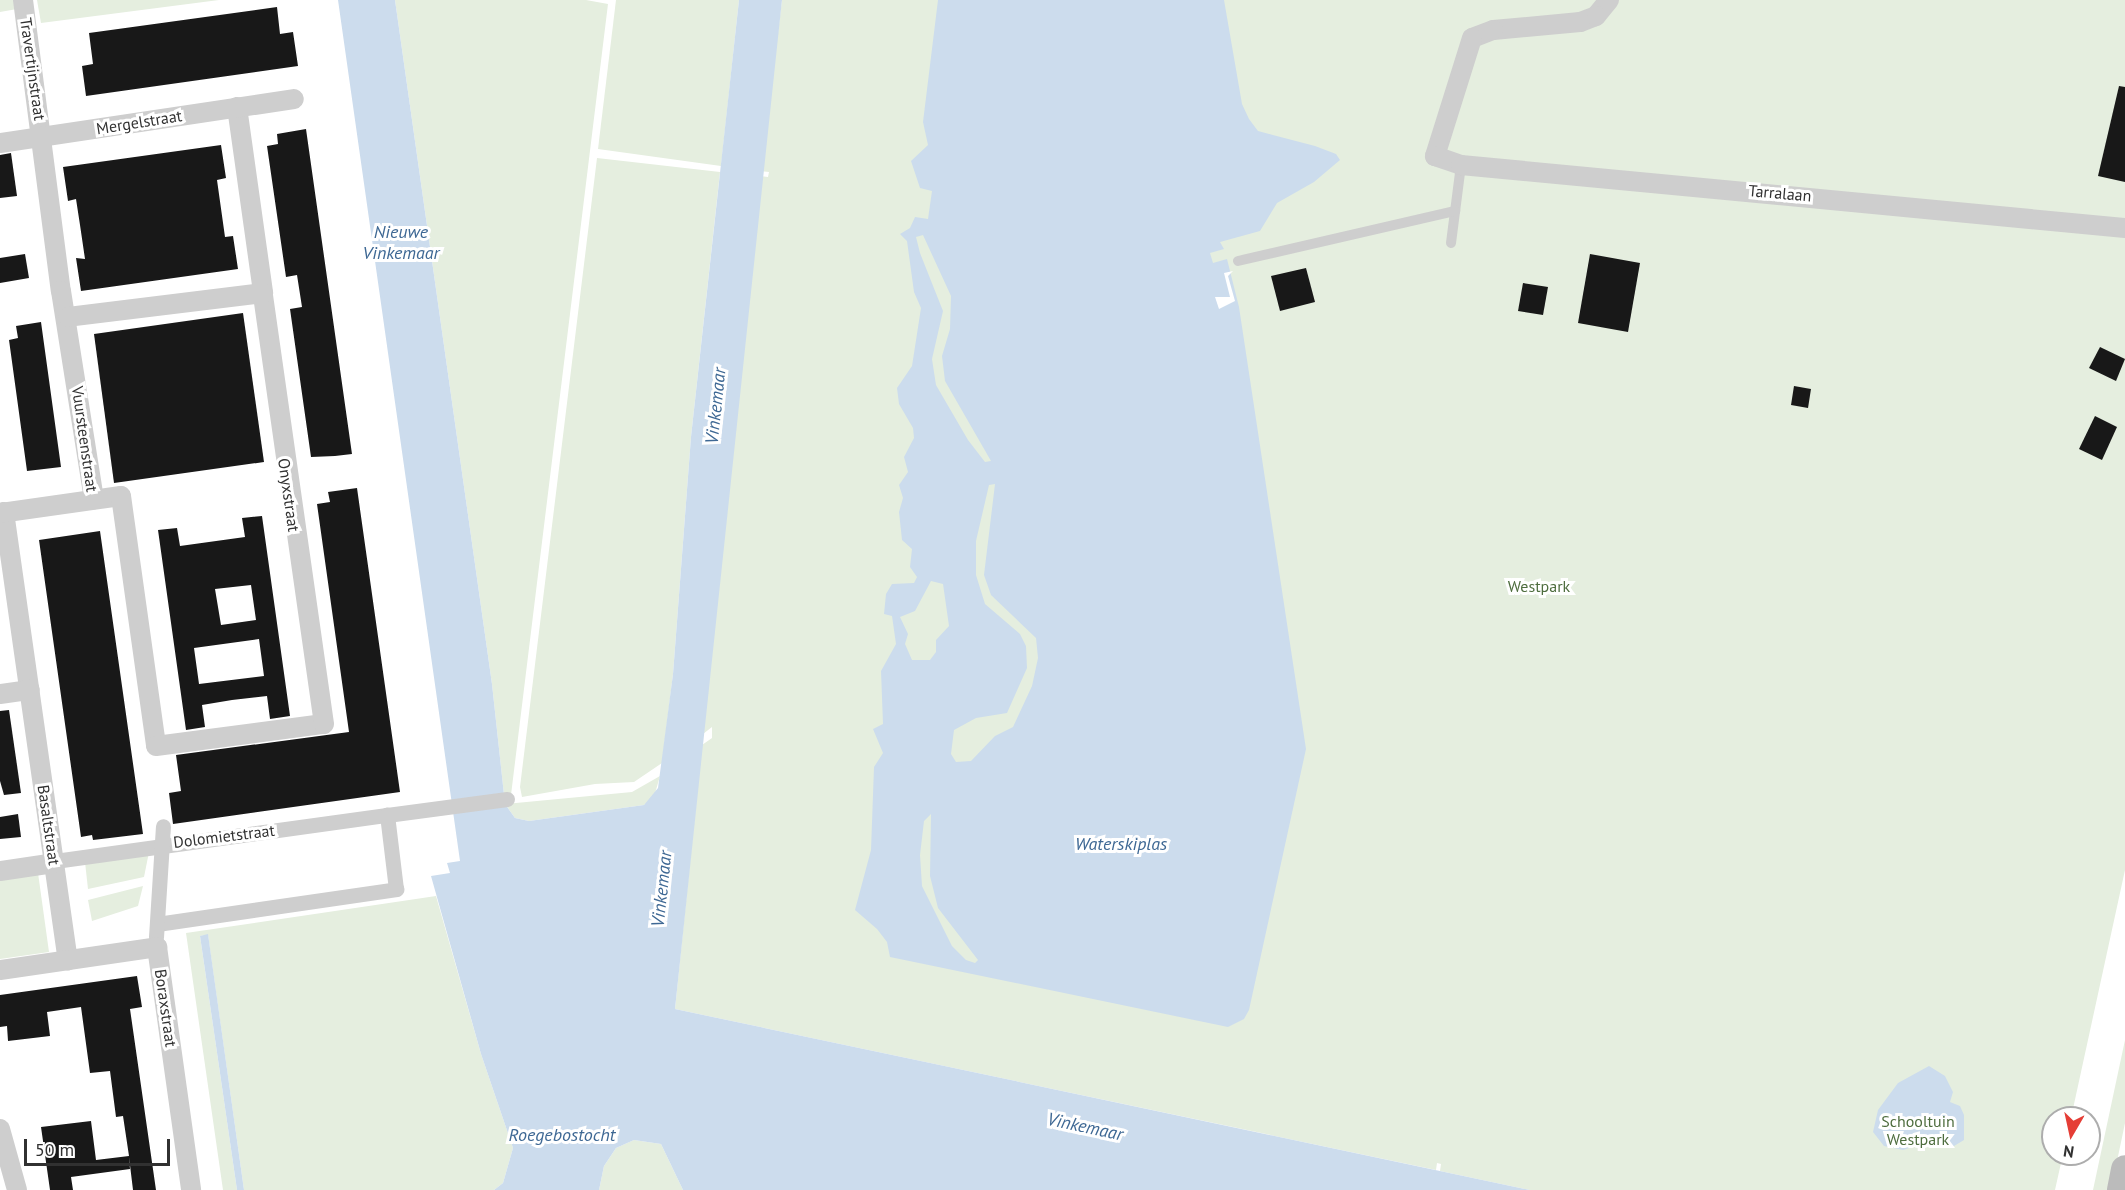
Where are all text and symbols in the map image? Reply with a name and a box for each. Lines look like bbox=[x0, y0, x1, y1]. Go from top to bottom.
street label: Travertijnstraat bbox=[16, 16, 50, 122]
street label: Mergelstraat bbox=[95, 106, 183, 138]
street label: Tarralaan bbox=[1748, 181, 1812, 205]
water label: Nieuwe Vinkemaar bbox=[363, 222, 439, 264]
water label: Vinkemaar bbox=[701, 367, 731, 445]
street label: Vuursteenstraat bbox=[68, 385, 102, 493]
street label: Onyxstraat bbox=[274, 457, 304, 533]
park label: Westpark bbox=[1508, 576, 1570, 596]
street label: Basaltstraat bbox=[34, 784, 64, 866]
street label: Dolomietstraat bbox=[172, 820, 276, 852]
water label: Waterskiplas bbox=[1075, 833, 1167, 855]
water label: Vinkemaar bbox=[647, 850, 677, 928]
street label: Boraxstraat bbox=[151, 968, 181, 1048]
north arrow bbox=[2041, 1106, 2101, 1166]
water label: Vinkemaar bbox=[1045, 1108, 1125, 1146]
park label: Schooltuin Westpark bbox=[1881, 1111, 1955, 1149]
water label: Roegebostocht bbox=[509, 1124, 615, 1146]
scale bar bbox=[27, 1127, 172, 1165]
text: 50 m bbox=[35, 1138, 74, 1161]
text: N bbox=[2062, 1141, 2075, 1163]

